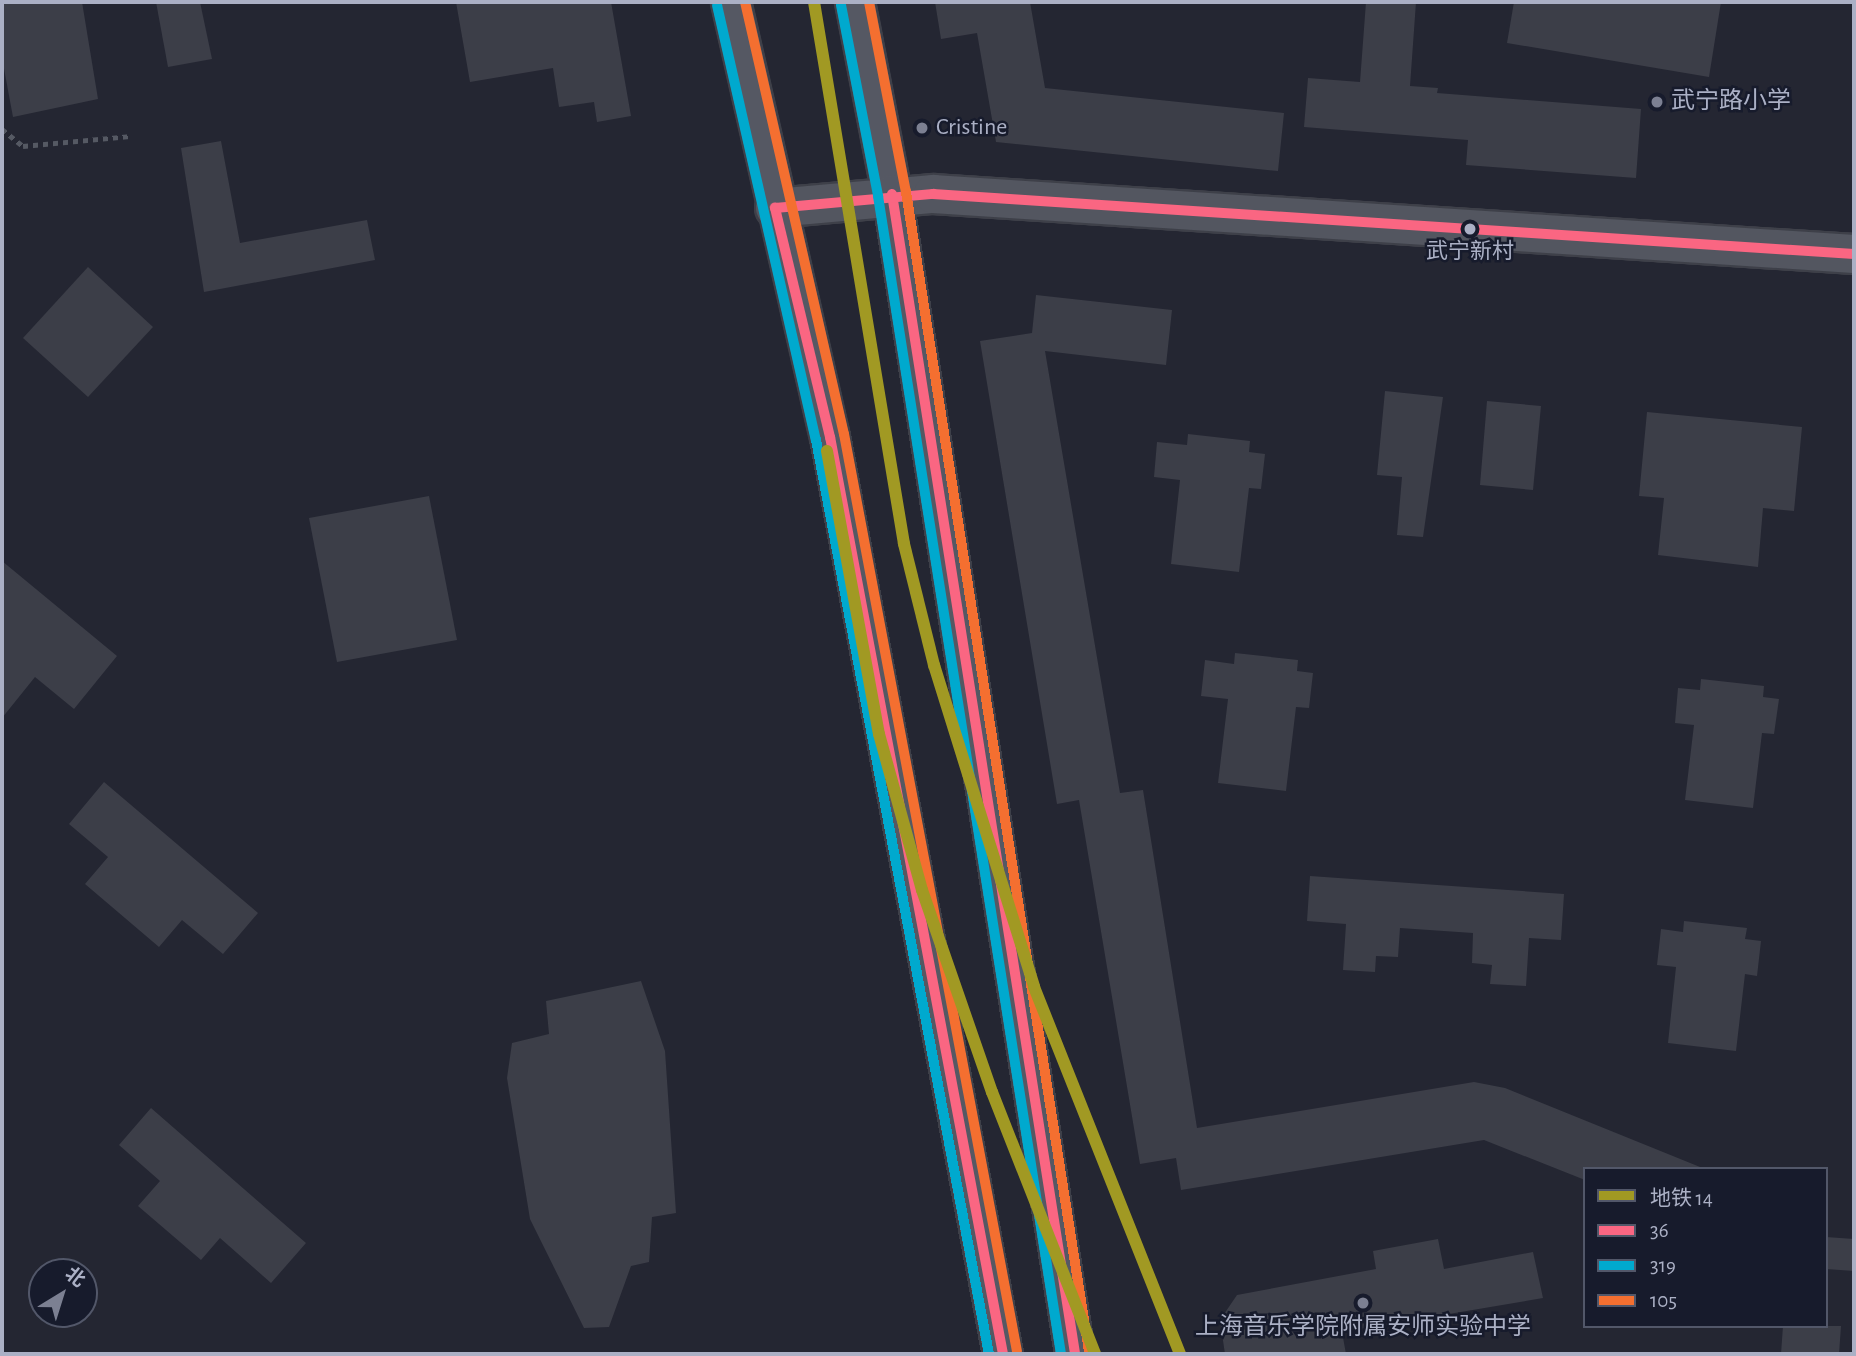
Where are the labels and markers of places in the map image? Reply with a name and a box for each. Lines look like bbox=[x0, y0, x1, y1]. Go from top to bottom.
place label: 武宁路小学 bbox=[1671, 88, 1791, 116]
marker: 武宁路小学 bbox=[1649, 94, 1665, 110]
place label: Cristine bbox=[936, 114, 1007, 142]
marker: Cristine bbox=[914, 120, 930, 136]
marker: 武宁新村 bbox=[1463, 222, 1477, 236]
place label: 武宁新村 bbox=[1426, 239, 1514, 265]
marker: 上海音乐学院附属安师实验中学 bbox=[1355, 1295, 1371, 1311]
place label: 上海音乐学院附属安师实验中学 bbox=[1195, 1314, 1531, 1342]

